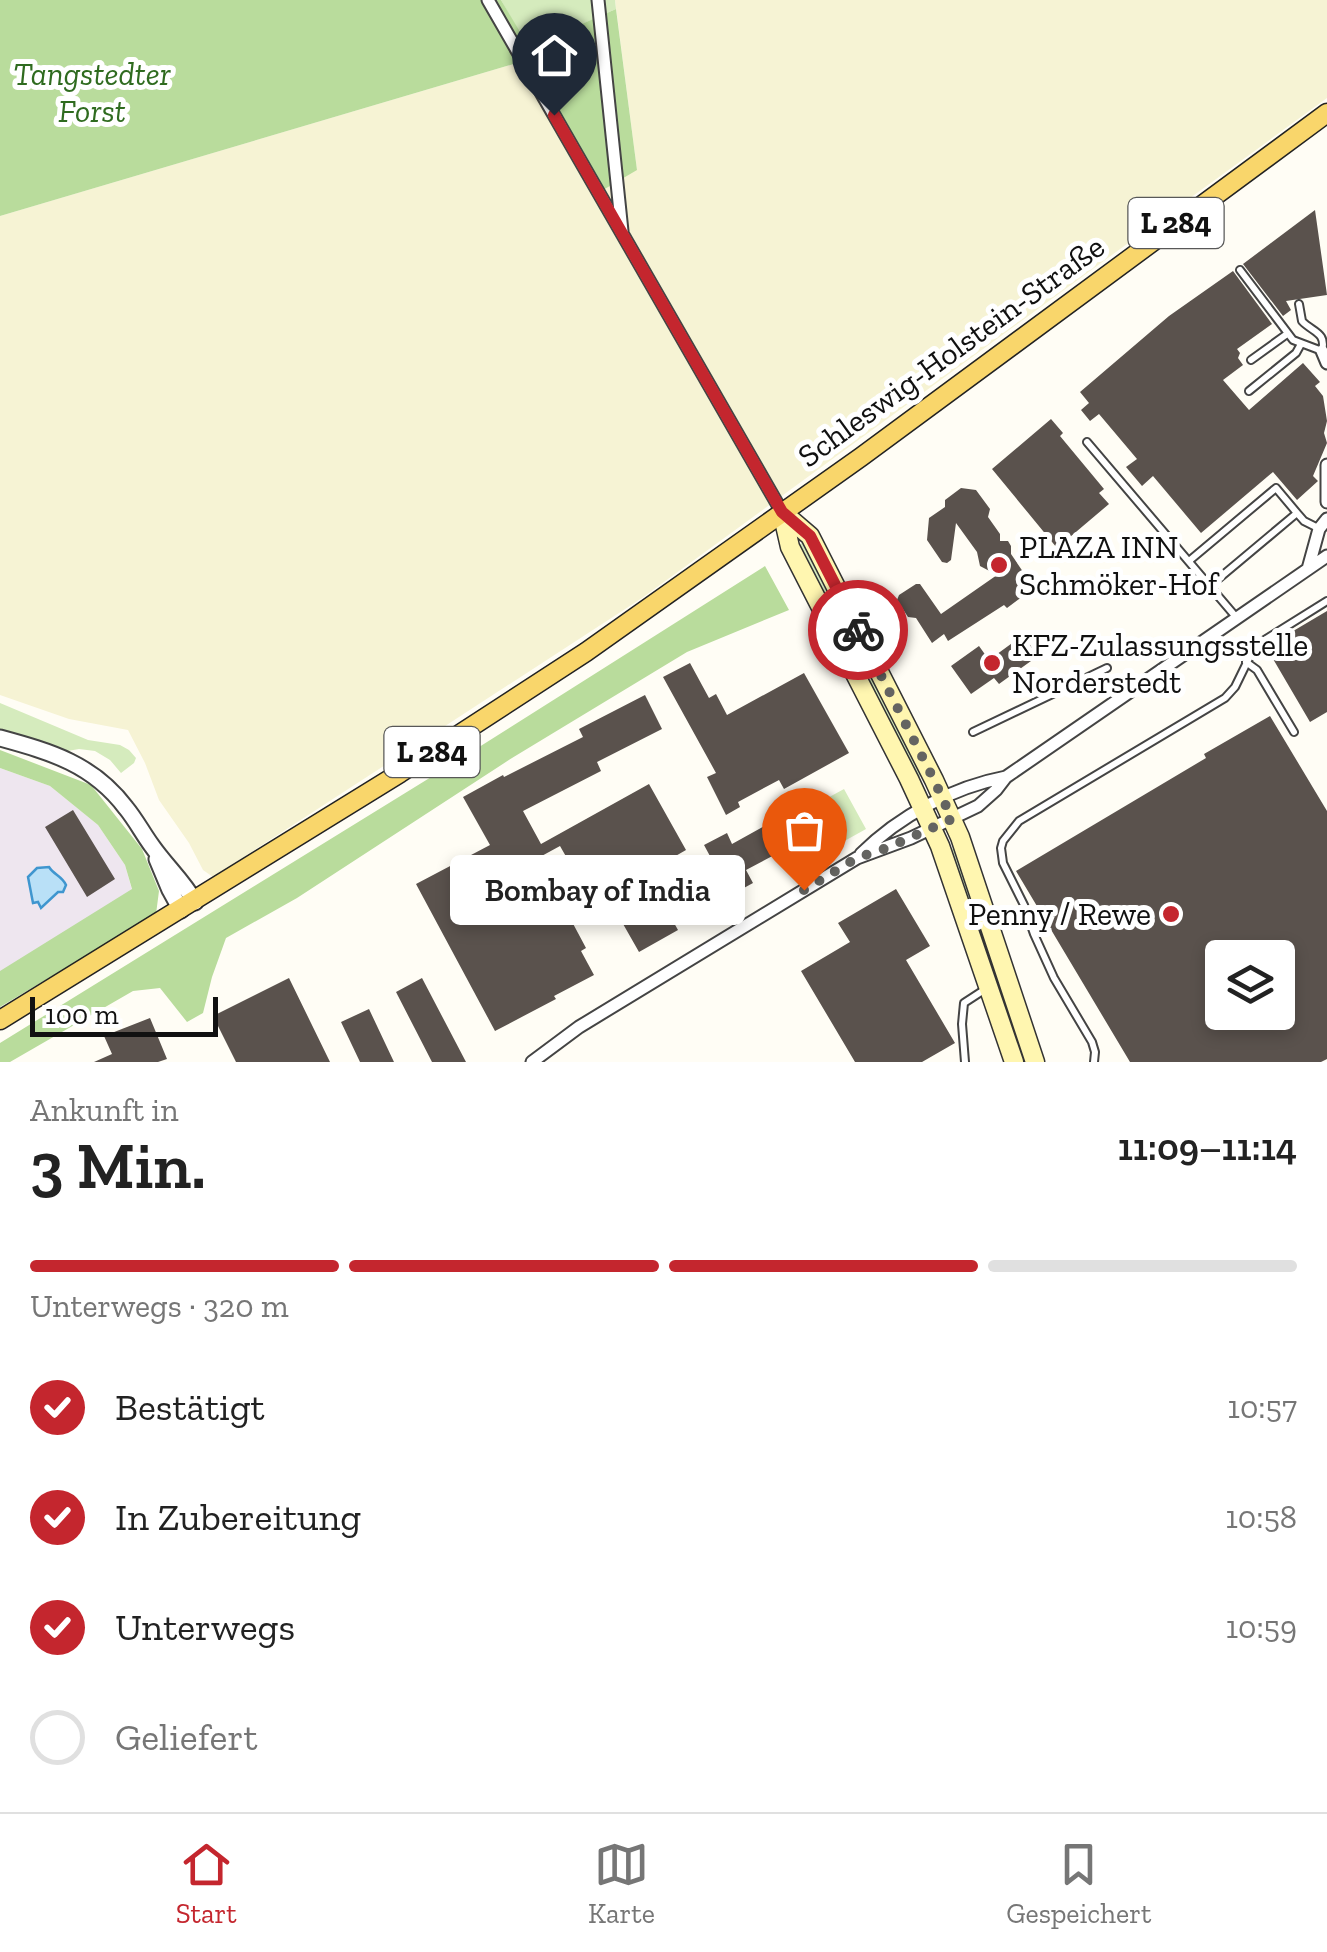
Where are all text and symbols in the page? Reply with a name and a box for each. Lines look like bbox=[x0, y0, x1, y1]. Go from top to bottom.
pin bbox=[512, 13, 597, 116]
icon: home bbox=[527, 28, 582, 83]
park label: Tangstedter Forst bbox=[13, 55, 172, 130]
road number: L 284 bbox=[1128, 198, 1224, 248]
street label: Schleswig-Holstein-Straße bbox=[790, 227, 1112, 475]
place label: PLAZA INN Schmöker-Hof bbox=[1019, 528, 1221, 603]
marker: PLAZA INN Schmöker-Hof bbox=[988, 554, 1010, 576]
courier bbox=[808, 580, 908, 680]
icon: bike bbox=[831, 603, 886, 658]
place label: KFZ-Zulassungsstelle Norderstedt bbox=[1012, 626, 1308, 701]
marker: KFZ-Zulassungsstelle Norderstedt bbox=[981, 652, 1003, 674]
road number: L 284 bbox=[384, 727, 480, 777]
pin bbox=[762, 788, 847, 891]
icon: bag bbox=[777, 803, 832, 858]
callout: Bombay of India bbox=[449, 855, 744, 925]
text: Bombay of India bbox=[484, 871, 711, 909]
place label: Penny / Rewe bbox=[968, 895, 1151, 933]
marker: Penny / Rewe bbox=[1160, 903, 1182, 925]
map controls bbox=[1205, 940, 1295, 1030]
button: layers bbox=[1205, 940, 1295, 1030]
scale bar bbox=[30, 992, 218, 1036]
text: 100 m bbox=[45, 998, 119, 1031]
text: Ankunft in bbox=[30, 1091, 179, 1129]
text: 11:09–11:14 bbox=[1118, 1124, 1297, 1170]
text: 3 Min. bbox=[30, 1127, 206, 1205]
text: Unterwegs · 320 m bbox=[30, 1287, 289, 1325]
icon: check bbox=[30, 1380, 85, 1435]
text: Bestätigt bbox=[115, 1384, 265, 1430]
text: 10:57 bbox=[1228, 1388, 1297, 1426]
icon: check bbox=[30, 1490, 85, 1545]
text: In Zubereitung bbox=[115, 1494, 361, 1540]
text: 10:58 bbox=[1225, 1498, 1297, 1536]
icon: check bbox=[30, 1600, 85, 1655]
text: Unterwegs bbox=[115, 1604, 295, 1650]
text: 10:59 bbox=[1226, 1608, 1297, 1646]
text: Geliefert bbox=[115, 1714, 258, 1760]
tab: Start bbox=[176, 1837, 237, 1930]
tab: Karte bbox=[588, 1837, 655, 1930]
tab: Gespeichert bbox=[1006, 1837, 1151, 1930]

